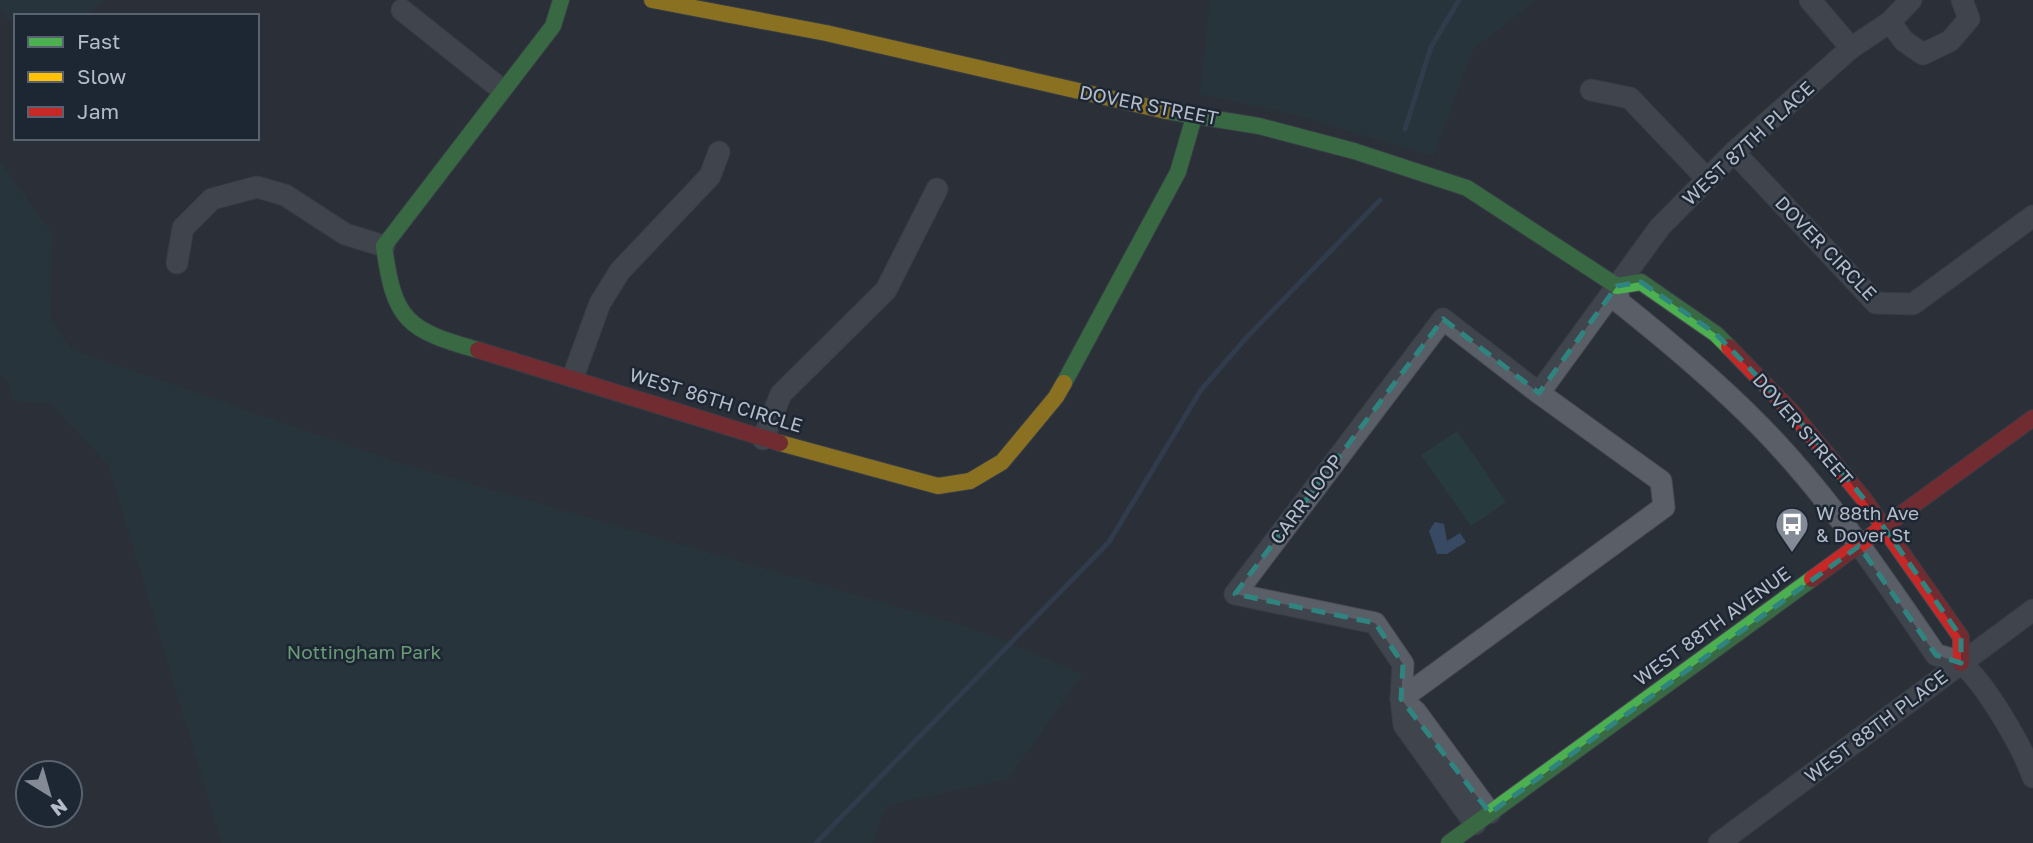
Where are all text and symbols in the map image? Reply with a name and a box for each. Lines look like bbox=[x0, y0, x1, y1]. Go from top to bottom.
legend bbox=[14, 14, 259, 140]
text: Fast bbox=[77, 28, 120, 54]
text: Slow bbox=[77, 63, 126, 89]
street label: WEST 87TH PLACE bbox=[1677, 76, 1818, 210]
street label: DOVER STREET bbox=[1078, 80, 1221, 129]
text: Jam bbox=[77, 98, 119, 124]
street label: DOVER CIRCLE bbox=[1771, 191, 1882, 305]
street label: WEST 86TH CIRCLE bbox=[627, 362, 805, 437]
street label: DOVER STREET bbox=[1749, 368, 1858, 490]
street label: CARR LOOP bbox=[1264, 449, 1347, 548]
place label: W 88th Ave & Dover St bbox=[1816, 501, 1919, 546]
bus stop icon: W 88th Ave & Dover St bbox=[1773, 505, 1811, 554]
street label: WEST 88TH AVENUE bbox=[1629, 561, 1794, 690]
park label: Nottingham Park bbox=[287, 640, 441, 663]
street label: WEST 88TH PLACE bbox=[1800, 664, 1952, 787]
north arrow bbox=[14, 759, 84, 829]
text: N bbox=[47, 794, 72, 822]

